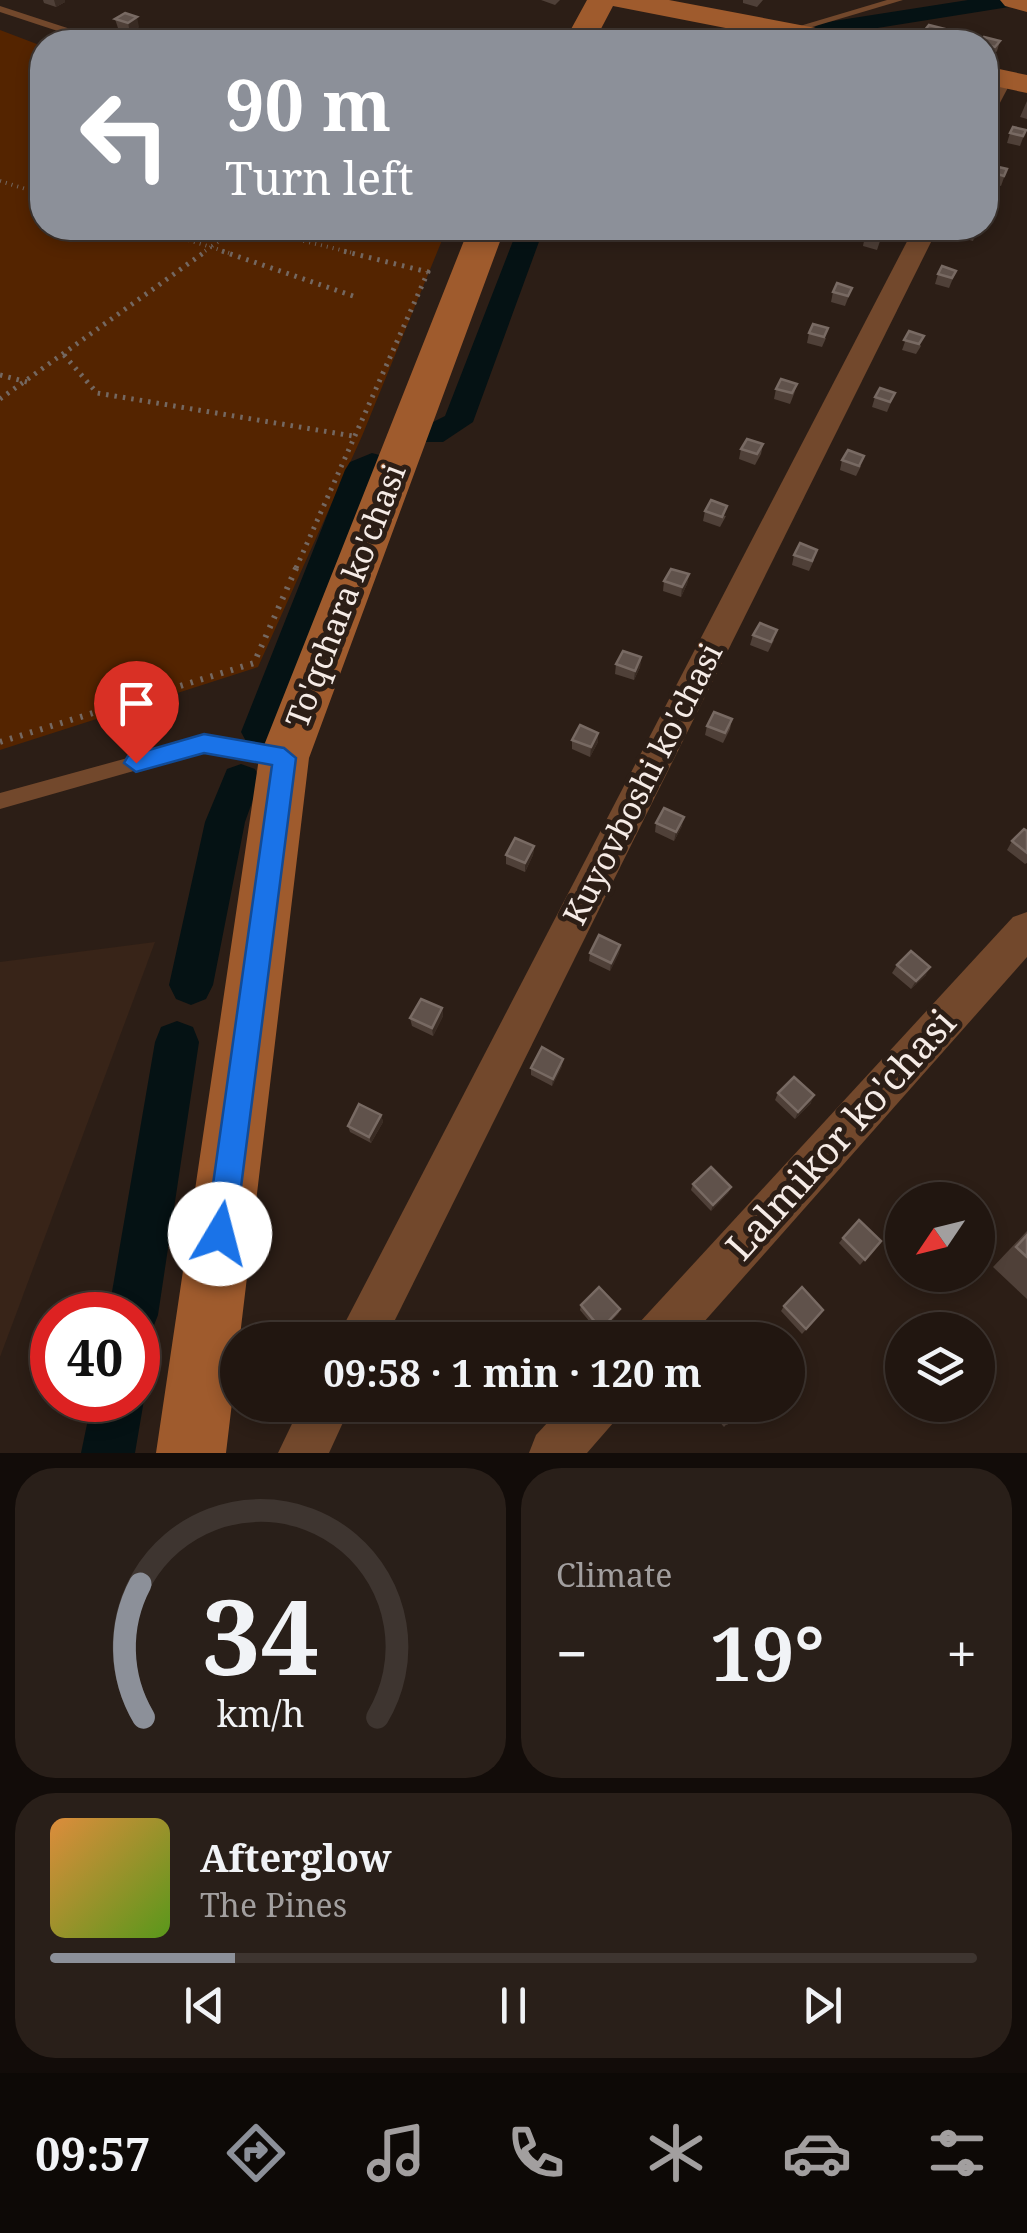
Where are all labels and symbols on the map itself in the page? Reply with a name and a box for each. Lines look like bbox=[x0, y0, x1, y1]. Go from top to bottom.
street label: To'qchara ko'chasi bbox=[275, 457, 415, 733]
street label: Kuyovboshi ko'chasi bbox=[552, 635, 731, 931]
pin bbox=[94, 661, 179, 764]
street label: Lalmikor ko'chasi bbox=[713, 997, 966, 1270]
position arrow bbox=[168, 1182, 272, 1286]
north arrow bbox=[885, 1182, 995, 1292]
speed limit sign: 40 bbox=[30, 1292, 160, 1422]

